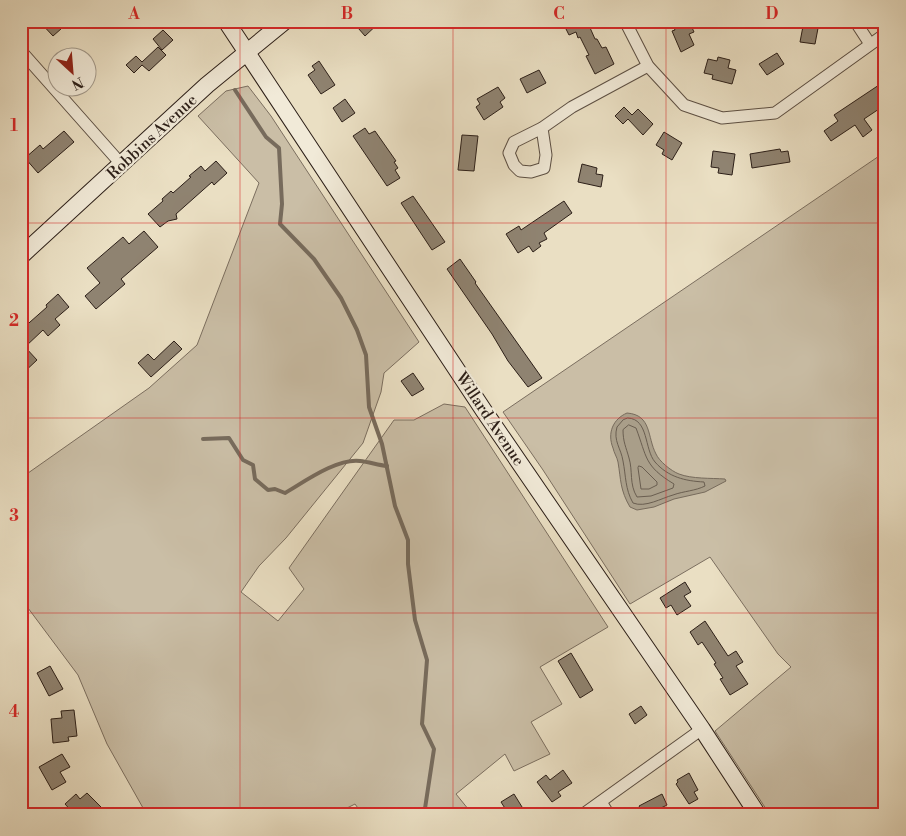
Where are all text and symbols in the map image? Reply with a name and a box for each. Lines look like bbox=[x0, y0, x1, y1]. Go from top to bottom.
text: A bbox=[127, 4, 140, 24]
text: B bbox=[341, 4, 353, 24]
text: C bbox=[553, 4, 565, 24]
text: D bbox=[766, 4, 779, 24]
north arrow bbox=[48, 48, 98, 98]
text: N bbox=[68, 72, 86, 93]
street label: Robbins Avenue bbox=[103, 90, 201, 184]
text: 1 bbox=[10, 116, 18, 136]
text: 2 bbox=[9, 311, 19, 331]
street label: Willard Avenue bbox=[451, 368, 529, 470]
text: 3 bbox=[9, 506, 19, 526]
text: 4 bbox=[9, 702, 20, 722]

